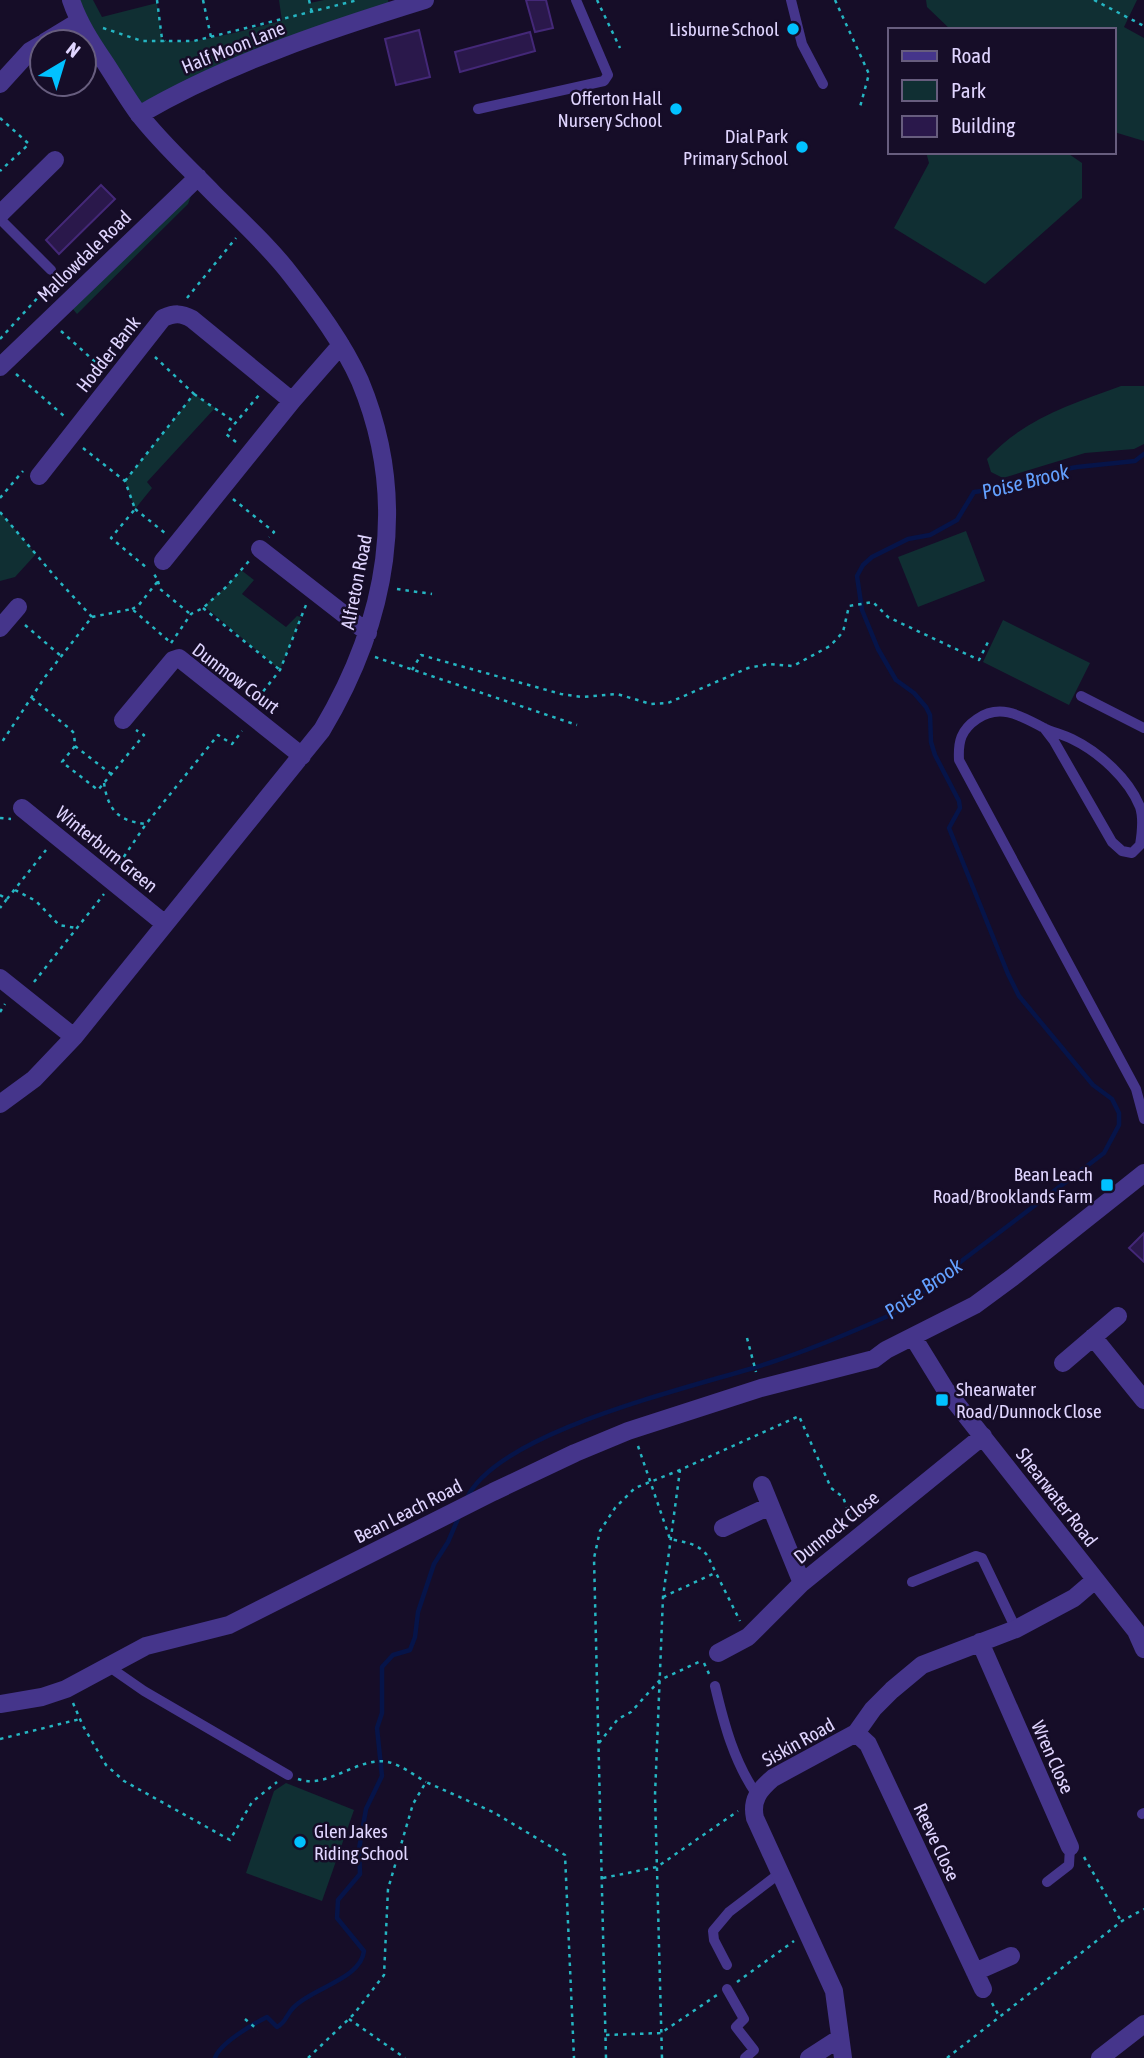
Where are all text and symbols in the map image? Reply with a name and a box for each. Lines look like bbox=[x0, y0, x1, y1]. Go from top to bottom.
street label: Half Moon Lane bbox=[178, 16, 288, 78]
place label: Lisburne School bbox=[669, 18, 779, 40]
marker: Lisburne School bbox=[785, 21, 801, 37]
north arrow bbox=[28, 28, 98, 98]
legend bbox=[888, 28, 1116, 154]
text: N bbox=[62, 37, 85, 62]
text: Road bbox=[951, 43, 991, 67]
text: Park bbox=[951, 78, 986, 102]
place label: Offerton Hall Nursery School bbox=[558, 87, 662, 131]
marker: Offerton Hall Nursery School bbox=[668, 101, 684, 117]
text: Building bbox=[951, 113, 1015, 137]
place label: Dial Park Primary School bbox=[683, 125, 789, 169]
marker: Dial Park Primary School bbox=[794, 139, 810, 155]
street label: Mallowdale Road bbox=[33, 206, 135, 306]
street label: Hodder Bank bbox=[72, 311, 145, 396]
water label: Poise Brook bbox=[979, 458, 1072, 503]
street label: Alfreton Road bbox=[336, 533, 376, 631]
street label: Dunmow Court bbox=[188, 638, 284, 718]
street label: Winterburn Green bbox=[52, 801, 162, 897]
place label: Bean Leach Road/Brooklands Farm bbox=[933, 1163, 1093, 1207]
marker: Bean Leach Road/Brooklands Farm bbox=[1099, 1177, 1115, 1193]
water label: Poise Brook bbox=[880, 1252, 967, 1323]
place label: Shearwater Road/Dunnock Close bbox=[956, 1378, 1102, 1422]
marker: Shearwater Road/Dunnock Close bbox=[934, 1392, 950, 1408]
street label: Shearwater Road bbox=[1012, 1443, 1102, 1551]
street label: Bean Leach Road bbox=[350, 1474, 466, 1548]
street label: Dunnock Close bbox=[789, 1486, 883, 1568]
street label: Siskin Road bbox=[758, 1713, 838, 1771]
street label: Wren Close bbox=[1027, 1717, 1079, 1797]
street label: Reeve Close bbox=[909, 1800, 965, 1884]
place label: Glen Jakes Riding School bbox=[314, 1820, 408, 1864]
marker: Glen Jakes Riding School bbox=[292, 1834, 308, 1850]

